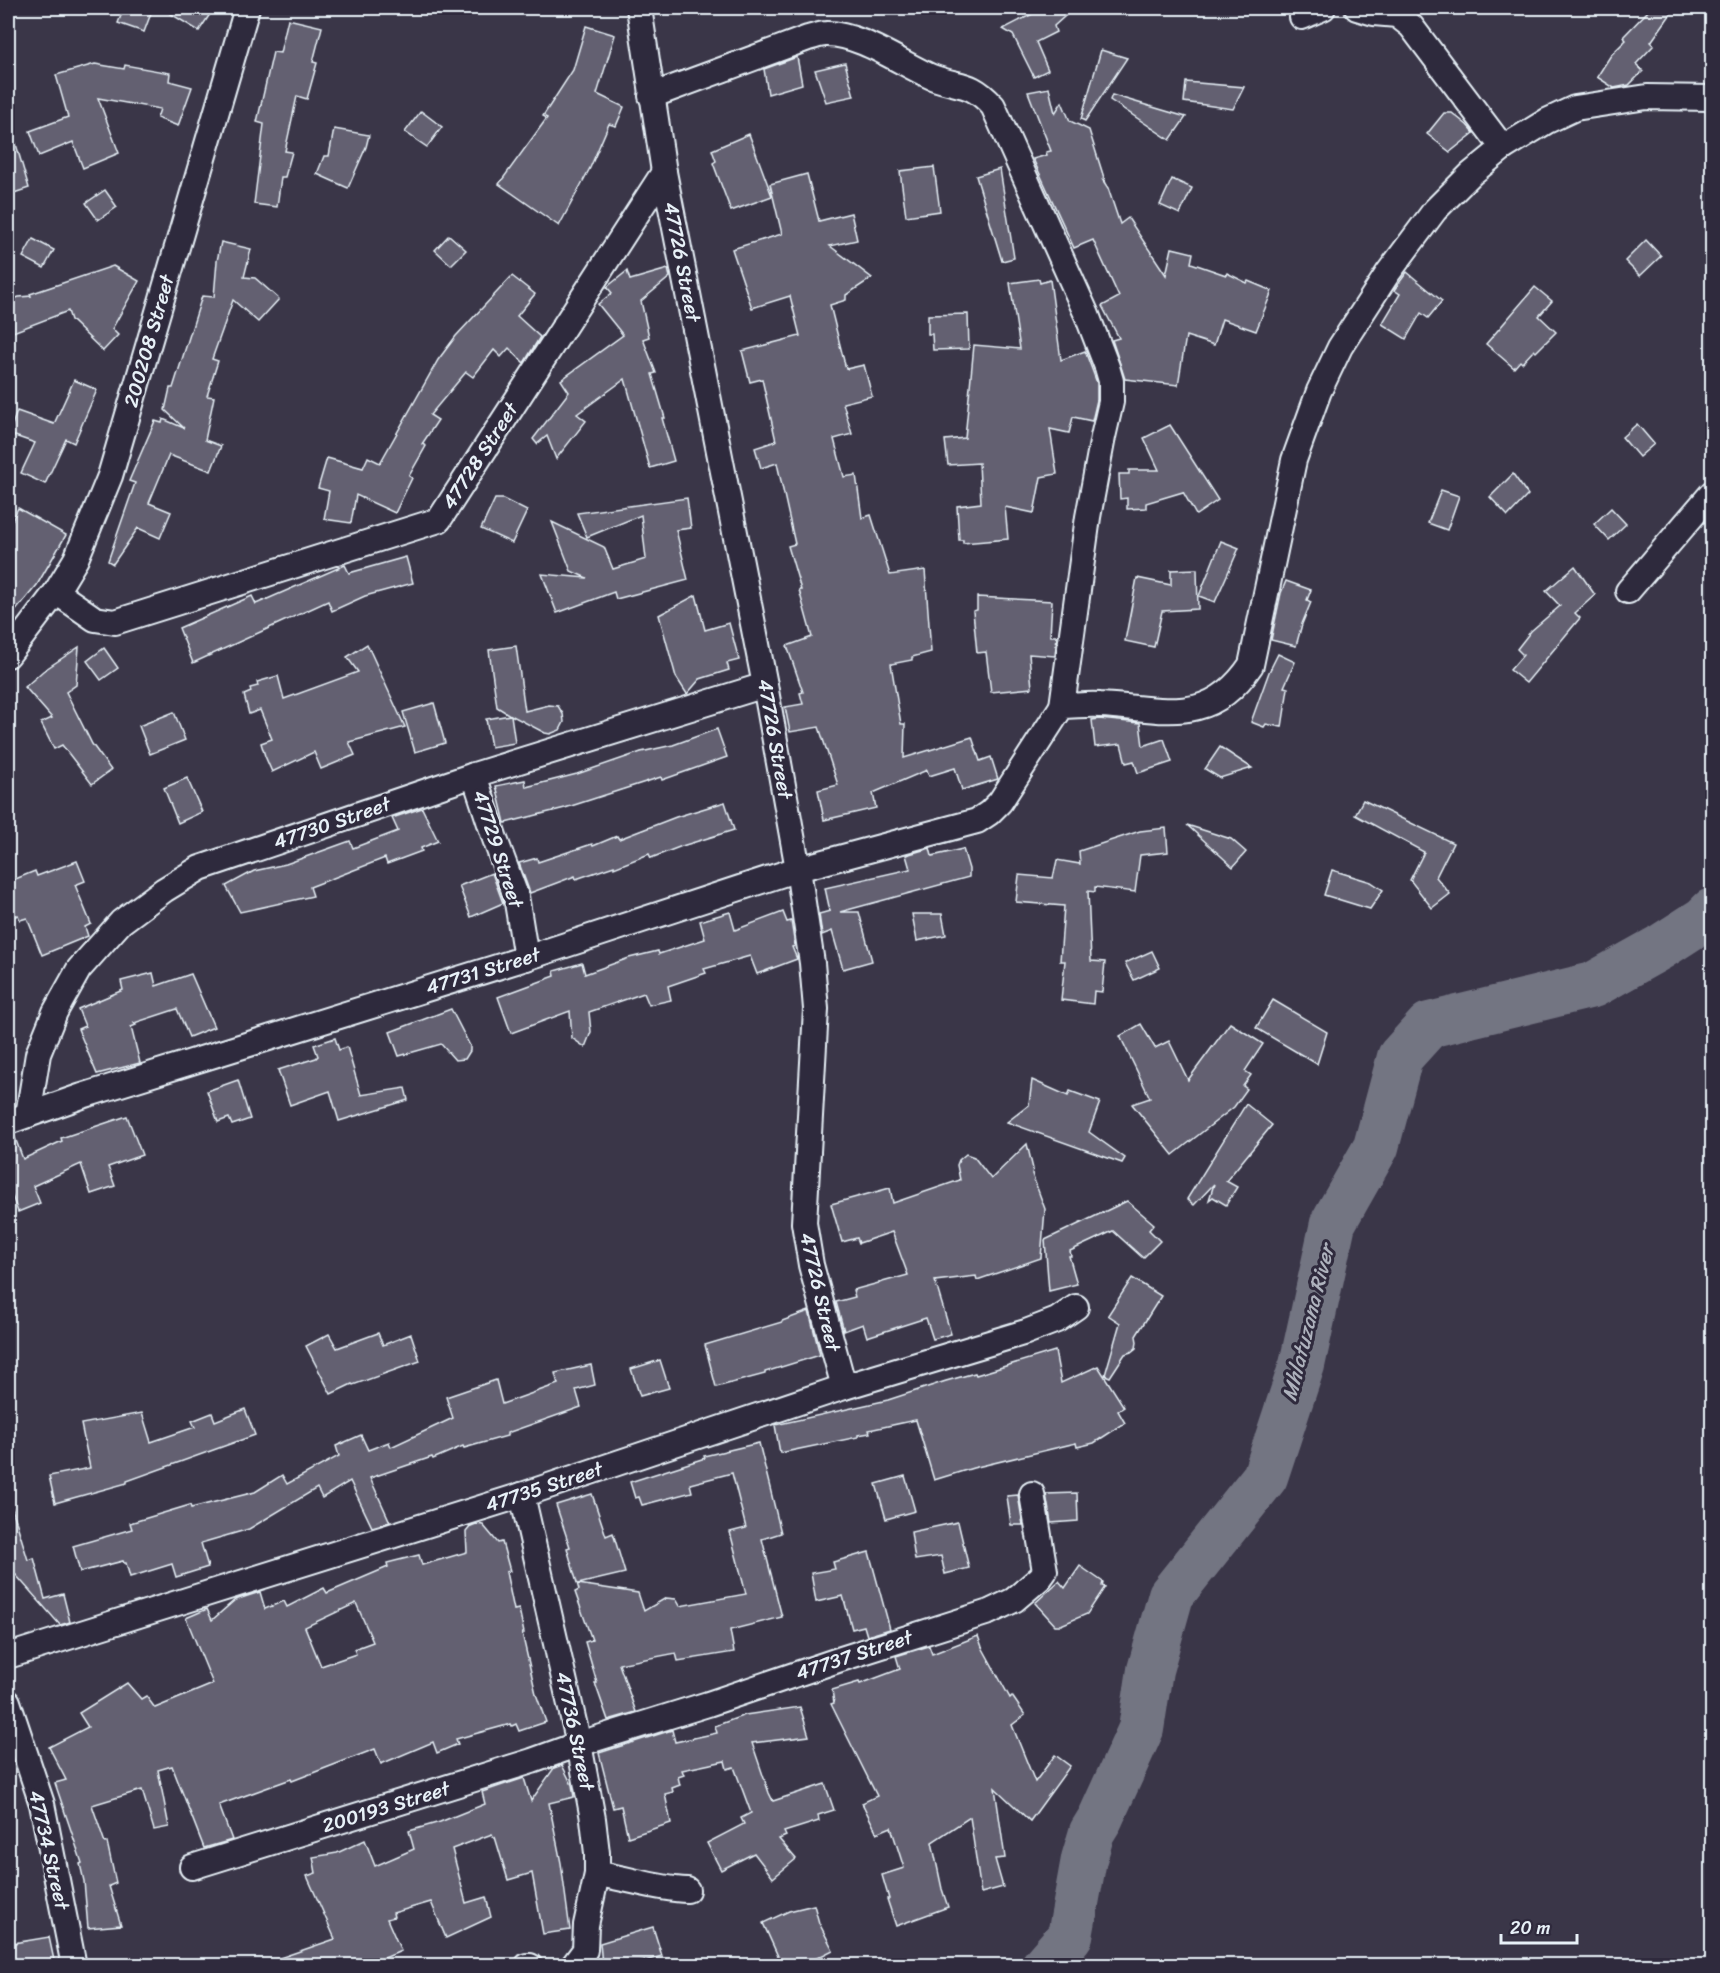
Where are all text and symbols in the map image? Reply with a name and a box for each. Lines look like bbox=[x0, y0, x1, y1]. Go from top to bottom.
street label: 47726 Street bbox=[653, 199, 711, 326]
street label: 200208 Street bbox=[113, 270, 185, 411]
street label: 47728 Street bbox=[432, 394, 528, 517]
street label: 47726 Street bbox=[747, 676, 803, 803]
street label: 47729 Street bbox=[462, 785, 534, 914]
street label: 47730 Street bbox=[268, 786, 396, 859]
street label: 47731 Street bbox=[421, 937, 546, 1005]
street label: 47726 Street bbox=[789, 1229, 851, 1356]
water label: Mhlatuzana River bbox=[1270, 1237, 1347, 1405]
street label: 47735 Street bbox=[481, 1451, 608, 1522]
street label: 47737 Street bbox=[791, 1619, 918, 1690]
street label: 47736 Street bbox=[545, 1668, 605, 1795]
street label: 200193 Street bbox=[318, 1771, 455, 1843]
street label: 47734 Street bbox=[18, 1787, 80, 1914]
scale bar bbox=[1501, 1907, 1578, 1945]
text: 20 m bbox=[1510, 1912, 1550, 1944]

